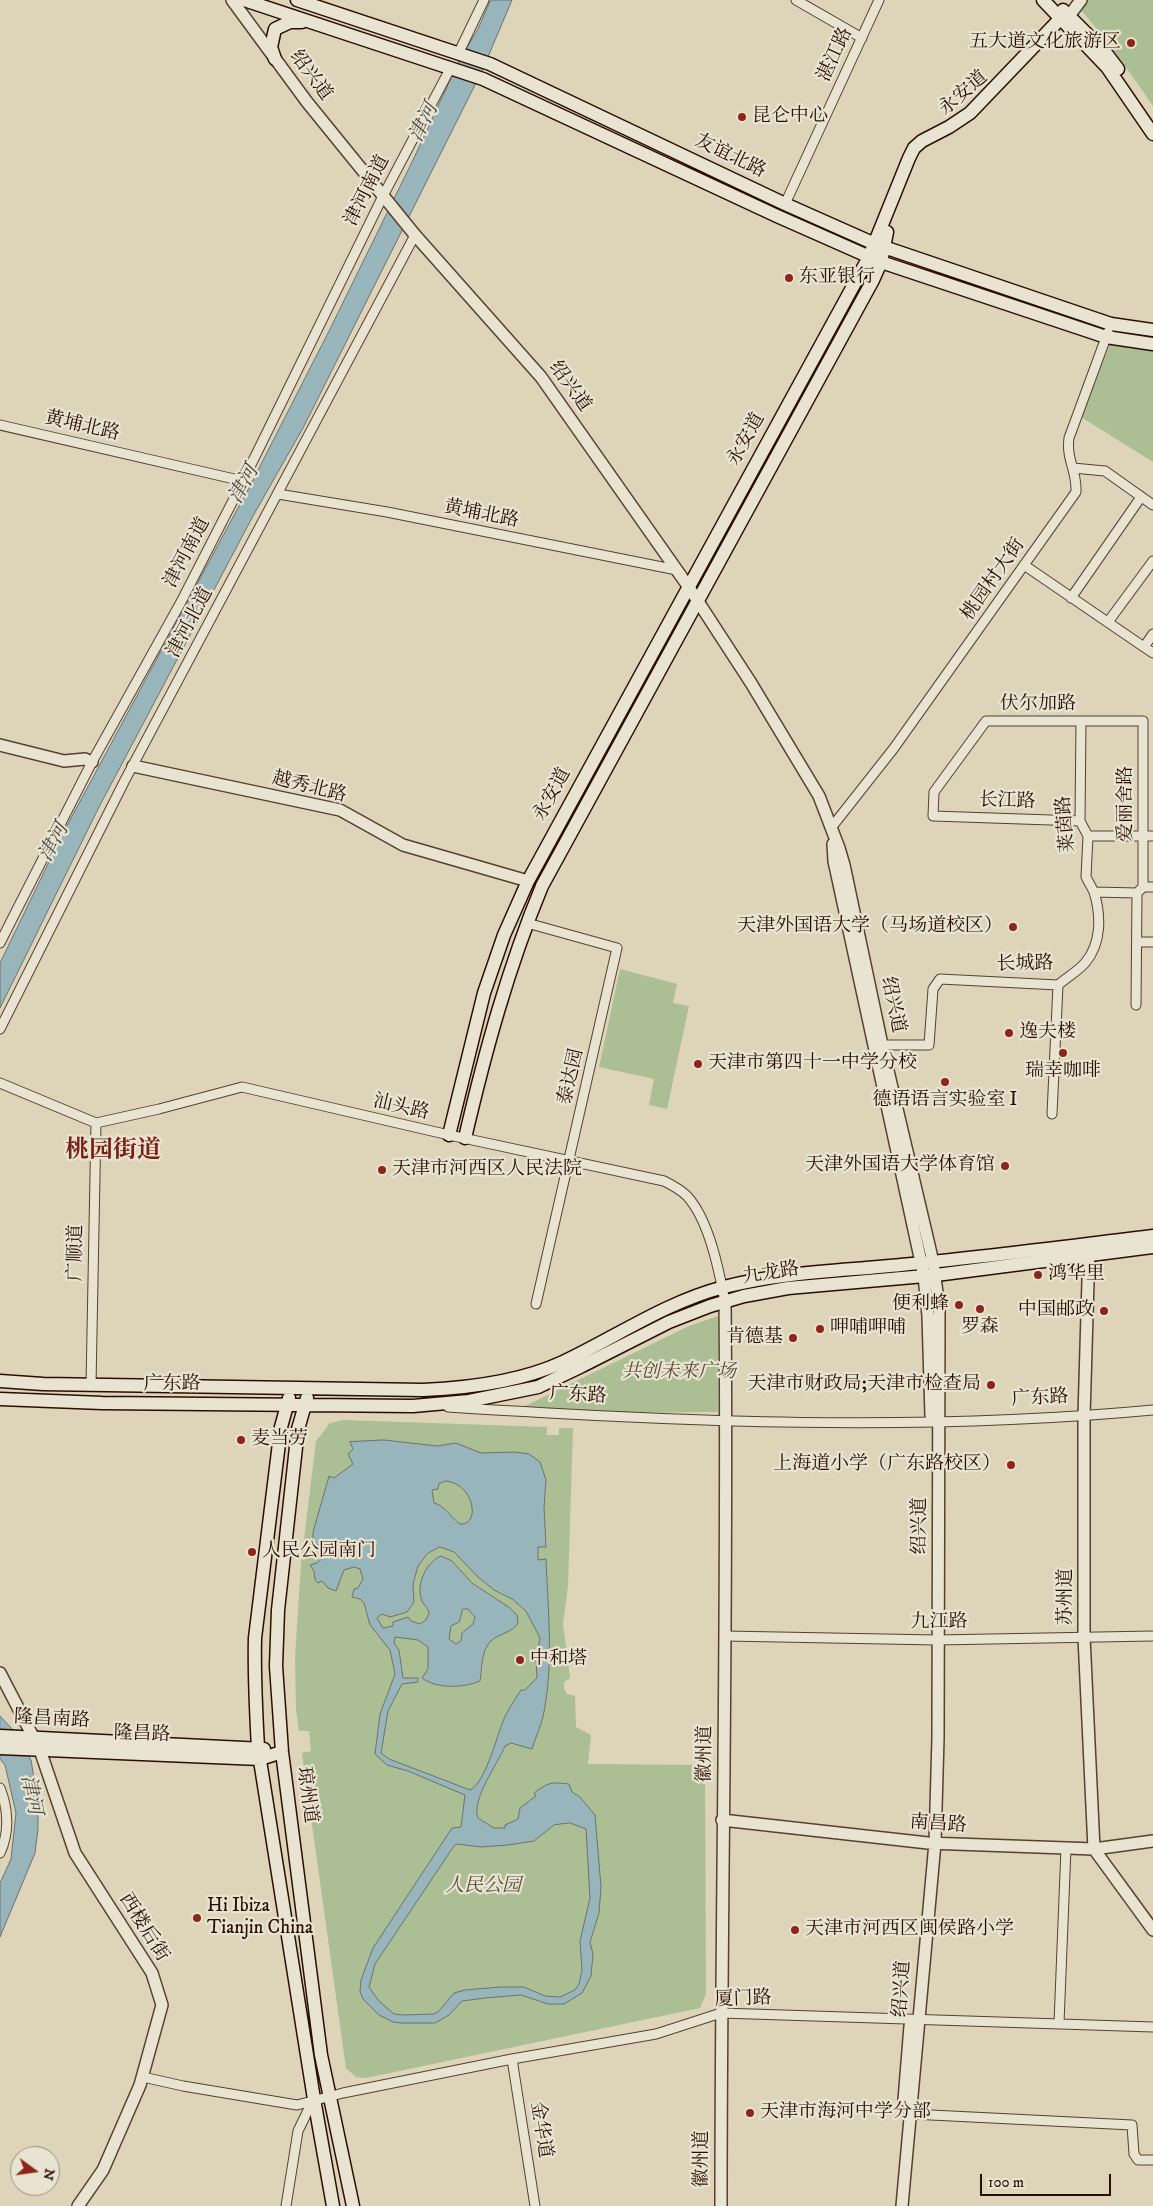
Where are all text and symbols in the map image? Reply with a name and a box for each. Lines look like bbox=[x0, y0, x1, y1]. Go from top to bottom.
street label: 湛江路 bbox=[814, 24, 858, 86]
place label: 五大道文化旅游区 bbox=[969, 32, 1121, 54]
marker: 五大道文化旅游区 bbox=[1125, 37, 1137, 49]
street label: 绍兴道 bbox=[284, 46, 336, 106]
street label: 永安道 bbox=[935, 67, 993, 121]
water label: 津河 bbox=[405, 100, 445, 146]
place label: 昆仑中心 bbox=[752, 106, 828, 128]
marker: 昆仑中心 bbox=[736, 111, 748, 123]
street label: 友谊北路 bbox=[691, 130, 769, 184]
street label: 津河南道 bbox=[341, 152, 395, 230]
place label: 东亚银行 bbox=[799, 267, 875, 289]
marker: 东亚银行 bbox=[783, 272, 795, 284]
street label: 绍兴道 bbox=[543, 357, 595, 417]
street label: 黄埔北路 bbox=[42, 407, 122, 447]
street label: 永安道 bbox=[723, 410, 771, 470]
water label: 津河 bbox=[225, 462, 265, 508]
street label: 黄埔北路 bbox=[442, 497, 520, 533]
street label: 津河南道 bbox=[160, 514, 216, 592]
street label: 桃园村大街 bbox=[957, 535, 1031, 625]
street label: 津河北道 bbox=[163, 584, 219, 662]
street label: 伏尔加路 bbox=[1000, 694, 1076, 716]
street label: 永安道 bbox=[529, 765, 577, 825]
street label: 爱丽舍路 bbox=[1116, 766, 1138, 842]
street label: 越秀北路 bbox=[269, 768, 349, 808]
street label: 长江路 bbox=[978, 790, 1036, 814]
street label: 莱茵路 bbox=[1053, 795, 1081, 853]
water label: 津河 bbox=[35, 820, 75, 866]
place label: 天津外国语大学（马场道校区） bbox=[737, 916, 1003, 938]
marker: 天津外国语大学（马场道校区） bbox=[1007, 921, 1019, 933]
street label: 长城路 bbox=[996, 953, 1054, 977]
street label: 绍兴道 bbox=[875, 975, 909, 1035]
place label: 逸夫楼 bbox=[1019, 1022, 1076, 1044]
marker: 逸夫楼 bbox=[1003, 1027, 1015, 1039]
street label: 泰达园 bbox=[554, 1047, 590, 1107]
marker: 瑞幸咖啡 bbox=[1057, 1047, 1069, 1059]
place label: 天津市第四十一中学分校 bbox=[708, 1053, 917, 1075]
marker: 天津市第四十一中学分校 bbox=[692, 1058, 704, 1070]
place label: 瑞幸咖啡 bbox=[1025, 1061, 1101, 1083]
marker: 德语语言实验室 I bbox=[939, 1076, 951, 1088]
street label: 汕头路 bbox=[371, 1090, 431, 1126]
place label: 德语语言实验室 I bbox=[873, 1090, 1017, 1112]
district label: 桃园街道 bbox=[65, 1138, 161, 1166]
place label: 天津外国语大学体育馆 bbox=[805, 1155, 995, 1177]
place label: 天津市河西区人民法院 bbox=[392, 1159, 582, 1181]
marker: 天津外国语大学体育馆 bbox=[999, 1160, 1011, 1172]
marker: 天津市河西区人民法院 bbox=[376, 1164, 388, 1176]
street label: 广顺道 bbox=[65, 1224, 89, 1282]
street label: 九龙路 bbox=[741, 1258, 801, 1290]
place label: 鸿华里 bbox=[1048, 1264, 1105, 1286]
marker: 鸿华里 bbox=[1032, 1269, 1044, 1281]
place label: 便利蜂 bbox=[892, 1294, 949, 1316]
marker: 便利蜂 bbox=[953, 1299, 965, 1311]
place label: 中国邮政 bbox=[1018, 1300, 1094, 1322]
marker: 罗森 bbox=[974, 1303, 986, 1315]
marker: 中国邮政 bbox=[1098, 1305, 1110, 1317]
place label: 罗森 bbox=[961, 1317, 999, 1339]
place label: 呷哺呷哺 bbox=[830, 1318, 906, 1340]
marker: 呷哺呷哺 bbox=[814, 1323, 826, 1335]
place label: 肯德基 bbox=[726, 1327, 783, 1349]
marker: 肯德基 bbox=[787, 1332, 799, 1344]
park label: 共创未来广场 bbox=[622, 1362, 736, 1384]
street label: 广东路 bbox=[144, 1374, 200, 1396]
place label: 天津市财政局;天津市检查局 bbox=[747, 1374, 981, 1396]
marker: 天津市财政局;天津市检查局 bbox=[985, 1379, 997, 1391]
street label: 广东路 bbox=[549, 1383, 607, 1409]
street label: 广东路 bbox=[1011, 1386, 1069, 1412]
place label: 麦当劳 bbox=[251, 1429, 308, 1451]
marker: 麦当劳 bbox=[235, 1434, 247, 1446]
place label: 上海道小学（广东路校区） bbox=[773, 1454, 1001, 1476]
marker: 上海道小学（广东路校区） bbox=[1005, 1459, 1017, 1471]
street label: 绍兴道 bbox=[910, 1498, 932, 1554]
place label: 人民公园南门 bbox=[262, 1541, 376, 1563]
marker: 人民公园南门 bbox=[246, 1546, 258, 1558]
street label: 苏州道 bbox=[1056, 1569, 1078, 1625]
street label: 九江路 bbox=[911, 1612, 967, 1634]
place label: 中和塔 bbox=[530, 1649, 587, 1671]
marker: 中和塔 bbox=[514, 1654, 526, 1666]
street label: 隆昌南路 bbox=[13, 1707, 91, 1733]
street label: 隆昌路 bbox=[113, 1723, 171, 1747]
street label: 徽州道 bbox=[694, 1725, 718, 1783]
street label: 琼州道 bbox=[291, 1765, 321, 1825]
water label: 津河 bbox=[14, 1773, 46, 1817]
street label: 南昌路 bbox=[909, 1812, 967, 1838]
park label: 人民公园 bbox=[445, 1876, 521, 1898]
street label: 西楼后街 bbox=[113, 1890, 173, 1966]
place label: Hi Ibiza Tianjin China bbox=[207, 1896, 313, 1940]
marker: Hi Ibiza Tianjin China bbox=[191, 1912, 203, 1924]
place label: 天津市河西区闽侯路小学 bbox=[805, 1919, 1014, 1941]
marker: 天津市河西区闽侯路小学 bbox=[789, 1924, 801, 1936]
street label: 绍兴道 bbox=[890, 1960, 916, 2018]
street label: 厦门路 bbox=[714, 1988, 772, 2012]
street label: 金华道 bbox=[524, 2100, 556, 2160]
place label: 天津市海河中学分部 bbox=[760, 2102, 931, 2124]
marker: 天津市海河中学分部 bbox=[744, 2107, 756, 2119]
street label: 徽州道 bbox=[692, 2131, 714, 2187]
north arrow bbox=[10, 2146, 60, 2196]
scale bar bbox=[983, 2164, 1114, 2196]
text: N bbox=[38, 2167, 59, 2182]
text: 100 m bbox=[988, 2173, 1024, 2192]

